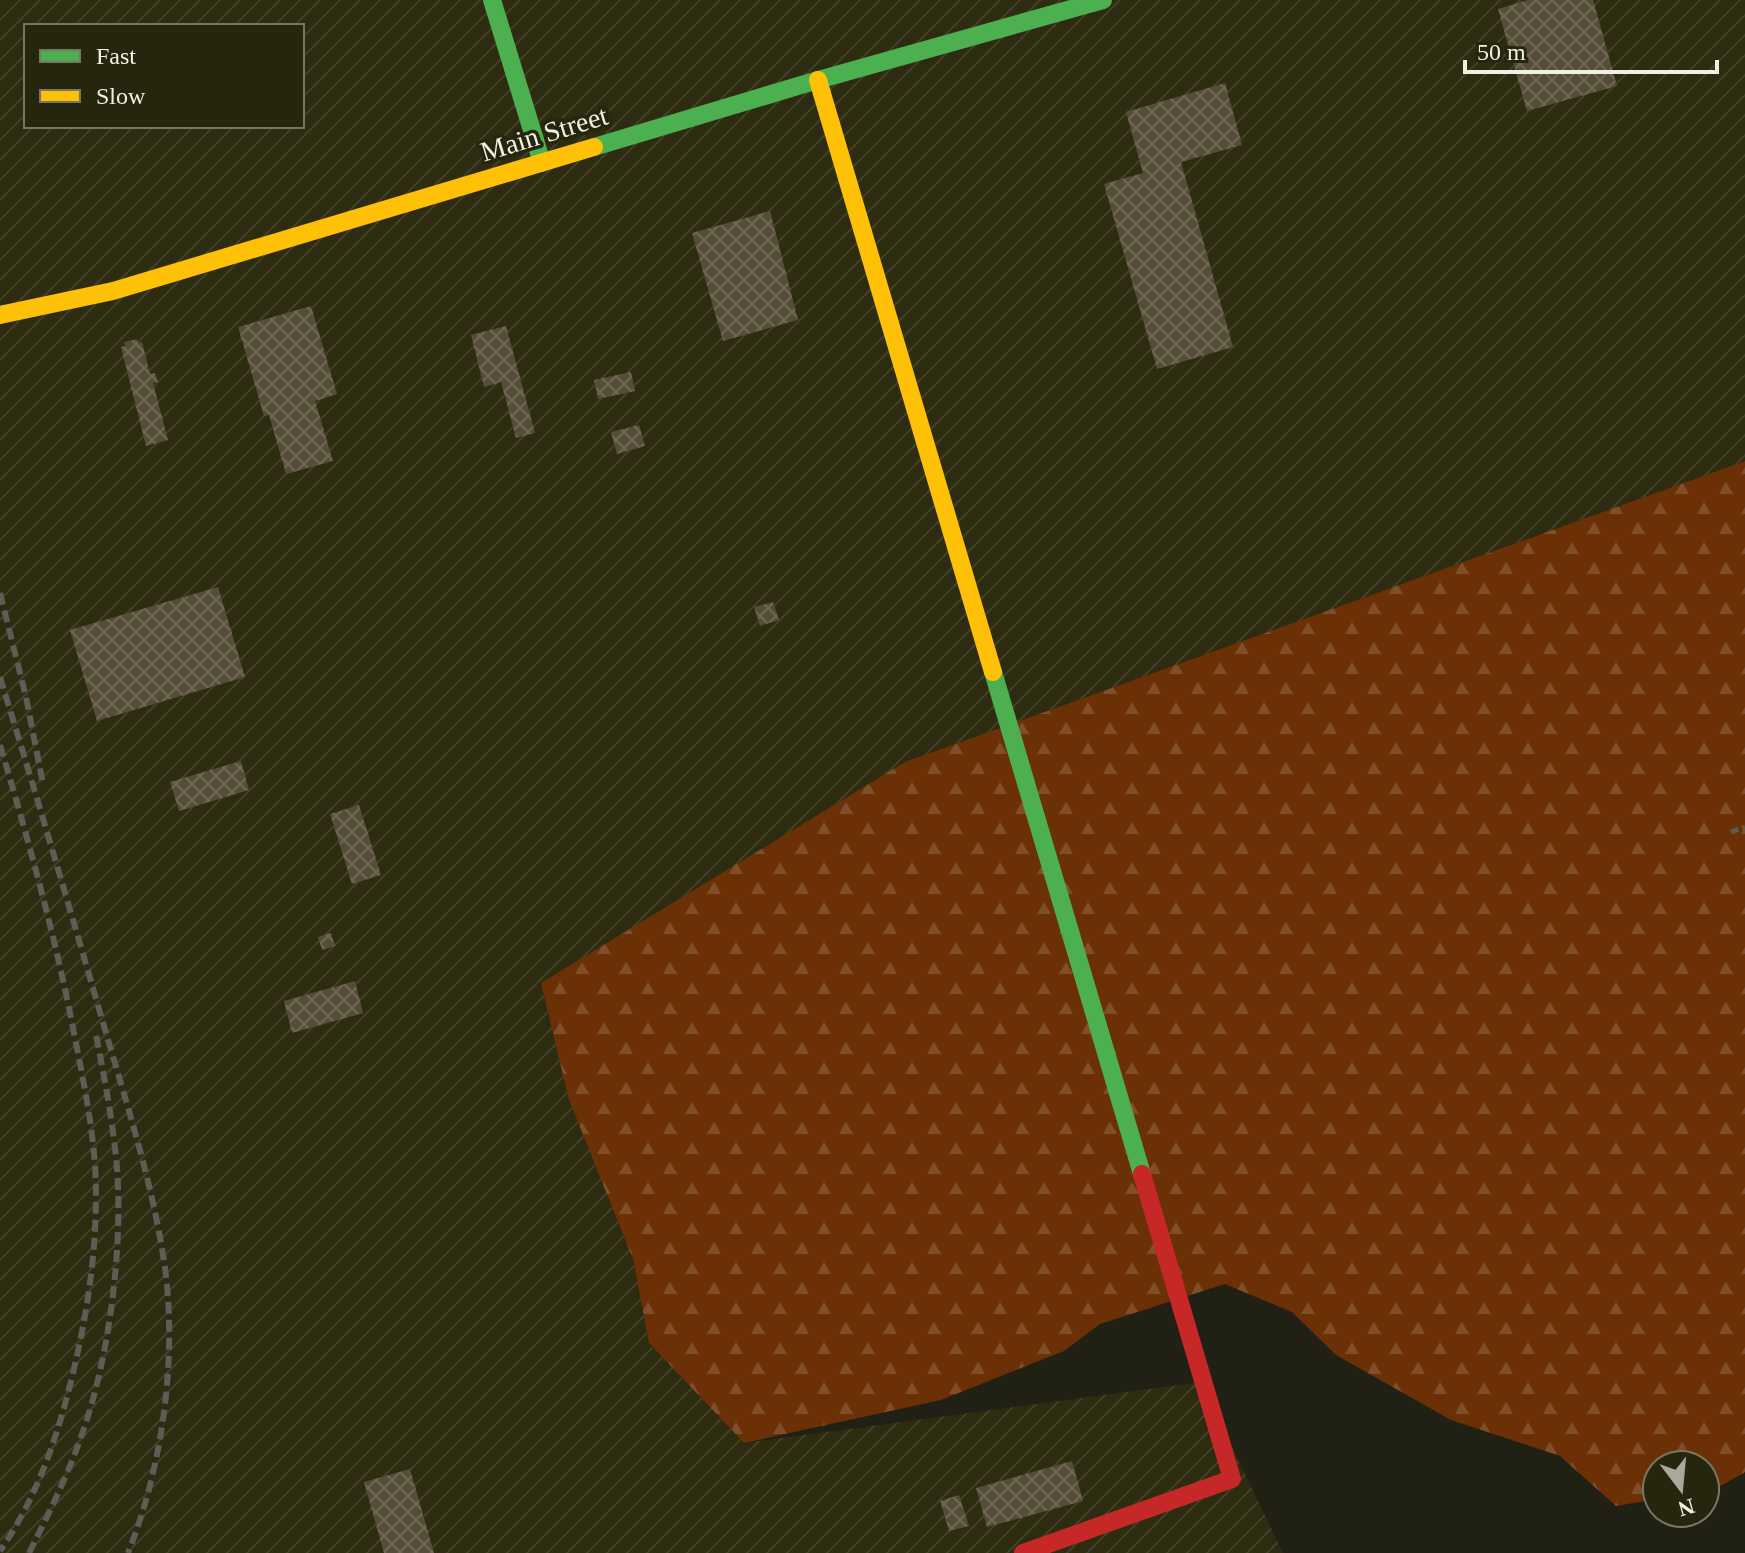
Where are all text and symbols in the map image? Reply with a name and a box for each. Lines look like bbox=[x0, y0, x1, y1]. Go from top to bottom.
legend bbox=[24, 24, 304, 128]
scale bar bbox=[1465, 24, 1717, 74]
text: 50 m bbox=[1477, 39, 1526, 65]
text: Fast bbox=[96, 43, 136, 69]
text: Slow bbox=[96, 83, 146, 109]
street label: Main Street bbox=[477, 99, 612, 168]
north arrow bbox=[1641, 1449, 1721, 1529]
text: N bbox=[1675, 1494, 1697, 1522]

